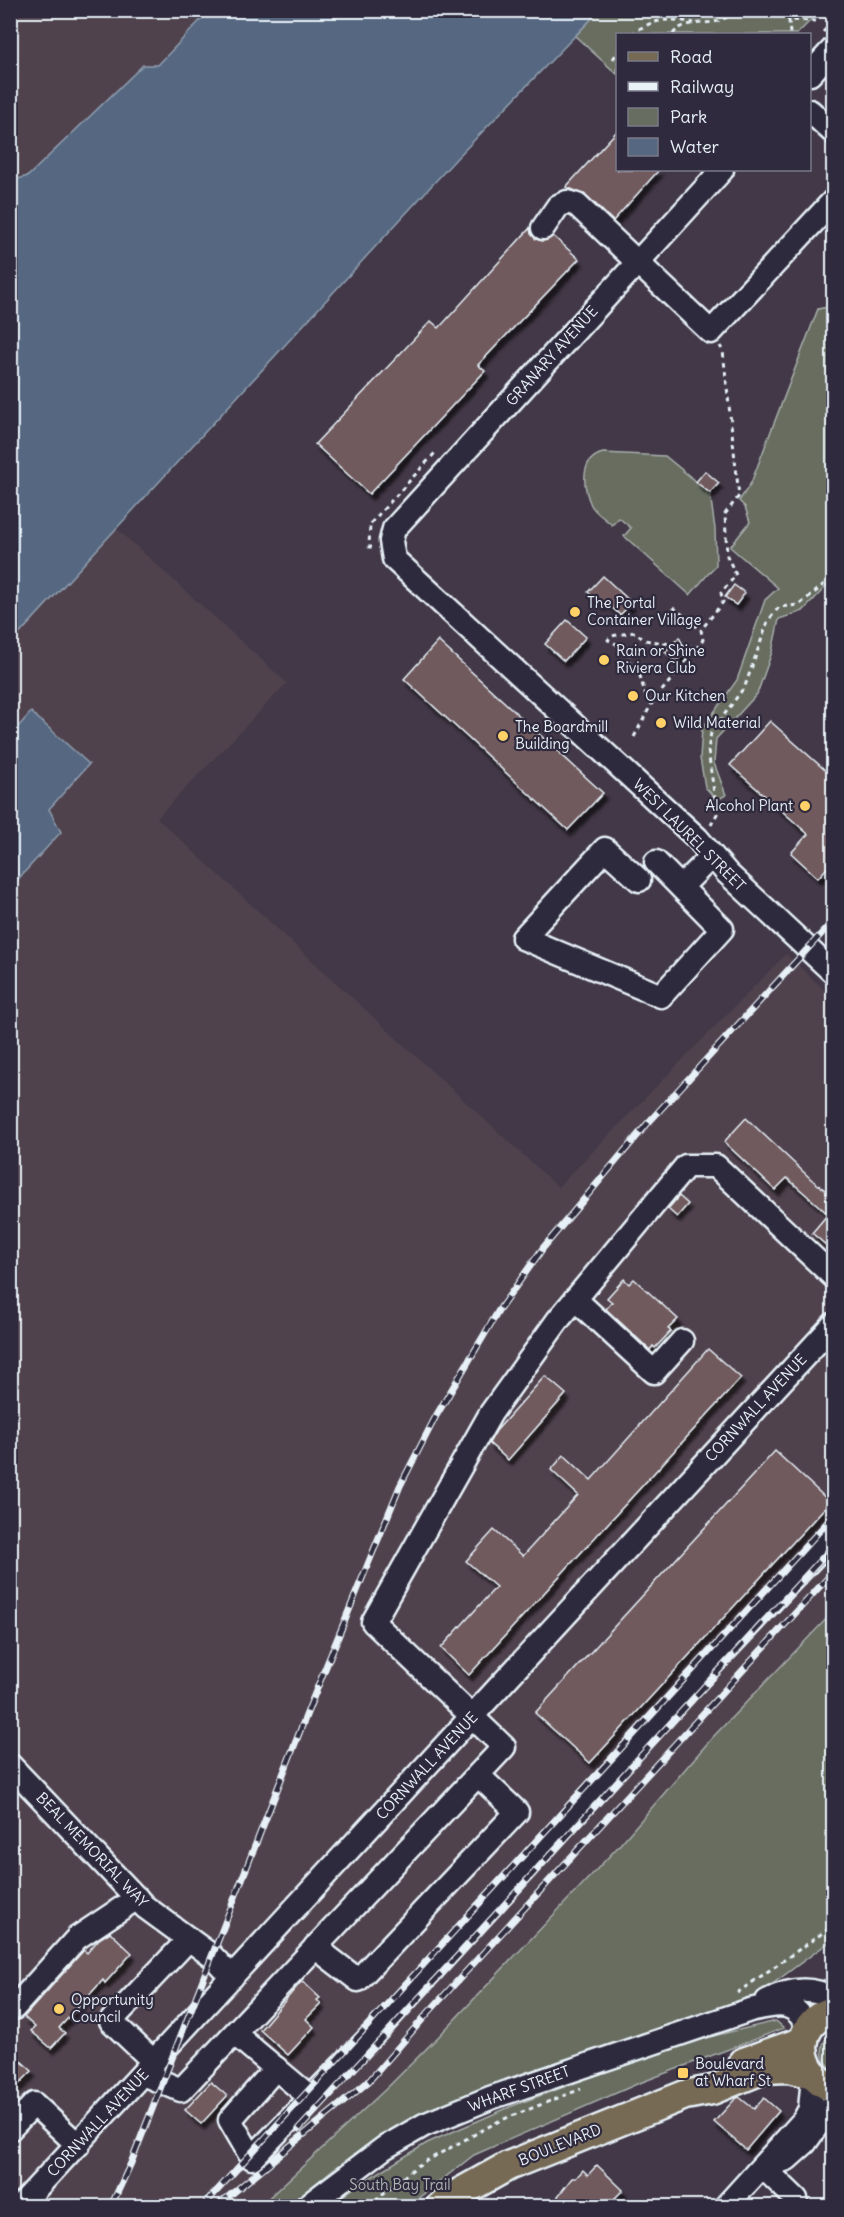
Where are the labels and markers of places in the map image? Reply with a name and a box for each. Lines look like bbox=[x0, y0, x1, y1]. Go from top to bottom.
place label: The Portal Container Village bbox=[587, 593, 702, 629]
marker: The Portal Container Village bbox=[568, 605, 582, 619]
place label: Rain or Shine Riviera Club bbox=[616, 641, 705, 677]
marker: Rain or Shine Riviera Club bbox=[597, 653, 611, 667]
place label: Our Kitchen bbox=[645, 686, 726, 705]
marker: Our Kitchen bbox=[626, 689, 640, 703]
place label: Wild Material bbox=[673, 713, 761, 732]
marker: Wild Material bbox=[654, 716, 668, 730]
place label: The Boardmill Building bbox=[515, 717, 608, 753]
marker: The Boardmill Building bbox=[496, 729, 510, 743]
place label: Alcohol Plant bbox=[706, 796, 793, 815]
marker: Alcohol Plant bbox=[798, 799, 812, 813]
place label: Opportunity Council bbox=[71, 1990, 154, 2026]
marker: Opportunity Council bbox=[52, 2002, 66, 2016]
place label: Boulevard at Wharf St bbox=[695, 2054, 771, 2090]
marker: Boulevard at Wharf St bbox=[676, 2066, 690, 2080]

